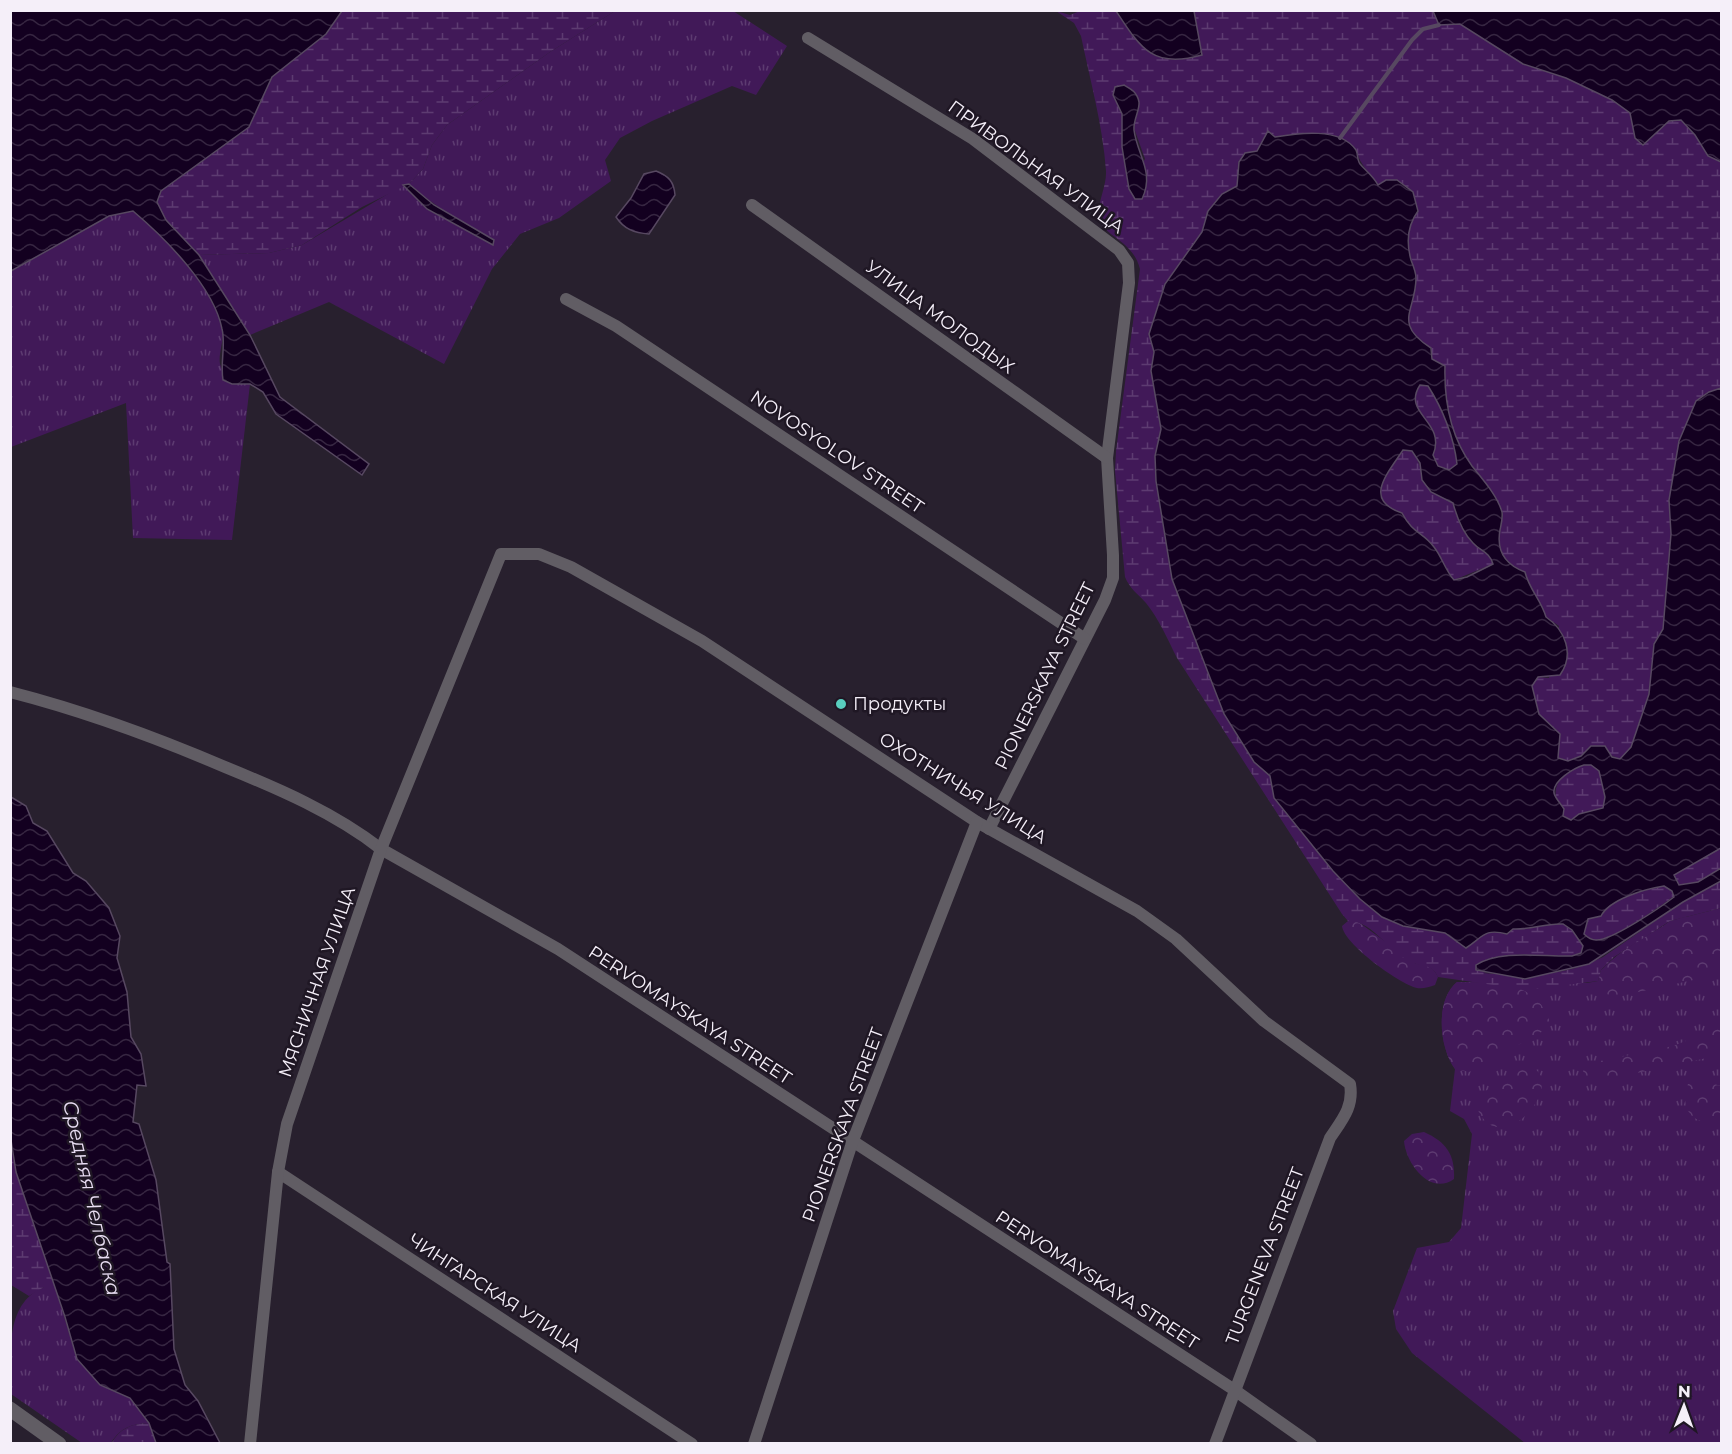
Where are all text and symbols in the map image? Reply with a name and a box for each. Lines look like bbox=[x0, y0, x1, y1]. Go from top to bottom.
street label: ПРИВОЛЬНАЯ УЛИЦА bbox=[944, 96, 1129, 239]
street label: УЛИЦА МОЛОДЫХ bbox=[861, 256, 1019, 379]
street label: NOVOSYOLOV STREET bbox=[746, 386, 928, 519]
street label: PIONERSKAYA STREET bbox=[990, 578, 1100, 773]
place label: Продукты bbox=[853, 693, 946, 715]
marker: Продукты bbox=[834, 697, 848, 711]
street label: ОХОТНИЧЬЯ УЛИЦА bbox=[875, 727, 1051, 849]
street label: МЯСНИЧНАЯ УЛИЦА bbox=[274, 883, 360, 1080]
street label: PERVOMAYSKAYA STREET bbox=[584, 941, 796, 1089]
street label: PIONERSKAYA STREET bbox=[798, 1024, 889, 1225]
water label: Средняя Челбаска bbox=[58, 1098, 126, 1298]
street label: TURGENEVA STREET bbox=[1221, 1164, 1309, 1348]
street label: PERVOMAYSKAYA STREET bbox=[991, 1206, 1203, 1354]
street label: ЧИНГАРСКАЯ УЛИЦА bbox=[405, 1229, 586, 1357]
north arrow bbox=[1654, 1376, 1714, 1436]
text: N bbox=[1678, 1382, 1691, 1401]

